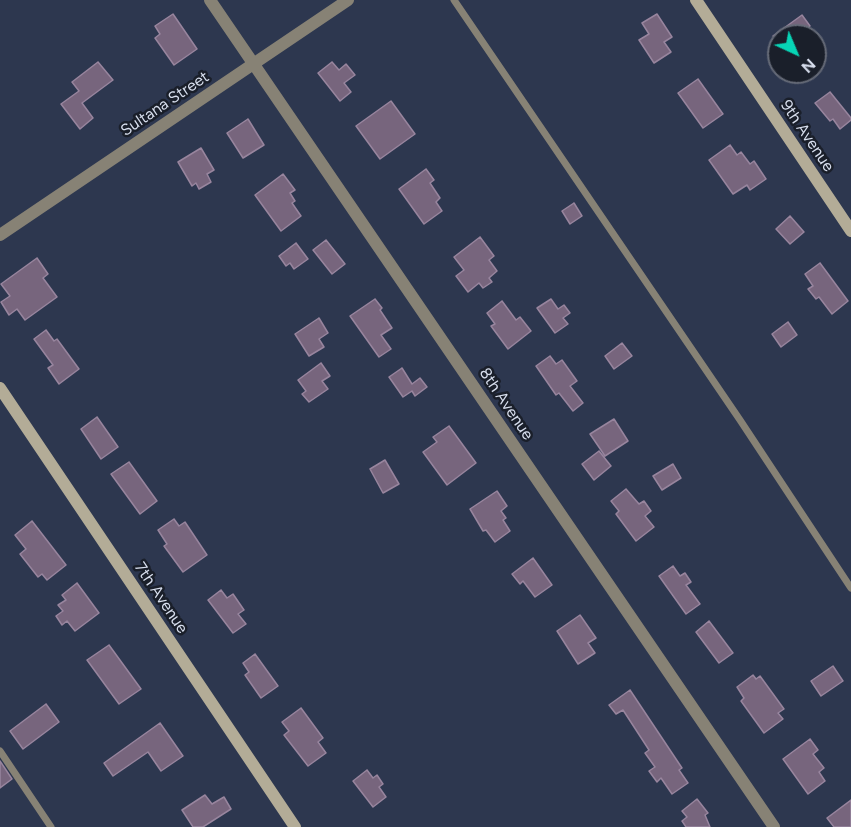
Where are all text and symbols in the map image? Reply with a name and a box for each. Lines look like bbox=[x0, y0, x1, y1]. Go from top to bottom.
north arrow bbox=[767, 24, 827, 84]
text: N bbox=[797, 55, 820, 77]
street label: Sultana Street bbox=[117, 67, 213, 141]
street label: 9th Avenue bbox=[776, 97, 838, 175]
street label: 8th Avenue bbox=[475, 364, 537, 444]
street label: 7th Avenue bbox=[130, 559, 192, 637]

